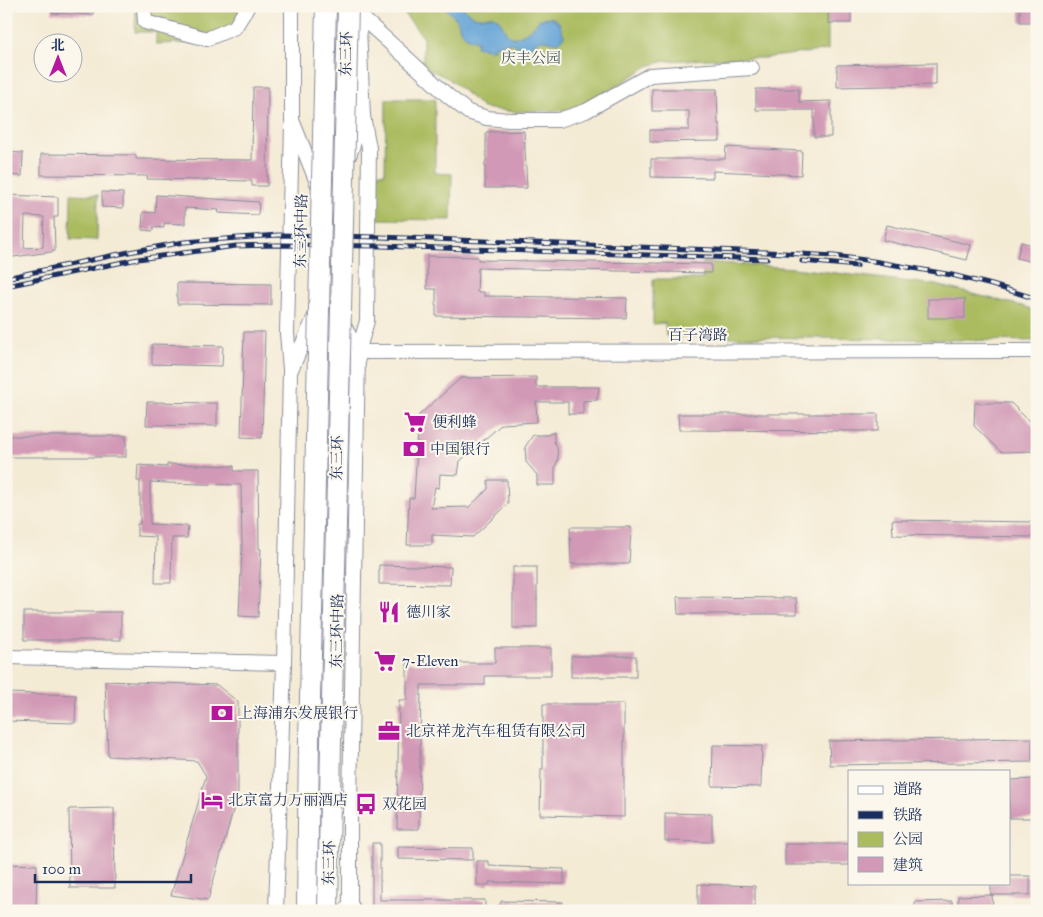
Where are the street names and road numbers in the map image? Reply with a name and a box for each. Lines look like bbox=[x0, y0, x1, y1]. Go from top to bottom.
street label: 东三环 bbox=[337, 31, 355, 77]
street label: 东三环中路 bbox=[291, 193, 311, 269]
street label: 百子湾路 bbox=[668, 326, 728, 344]
street label: 东三环 bbox=[328, 435, 346, 481]
street label: 东三环中路 bbox=[327, 593, 347, 669]
street label: 东三环 bbox=[320, 840, 338, 886]

